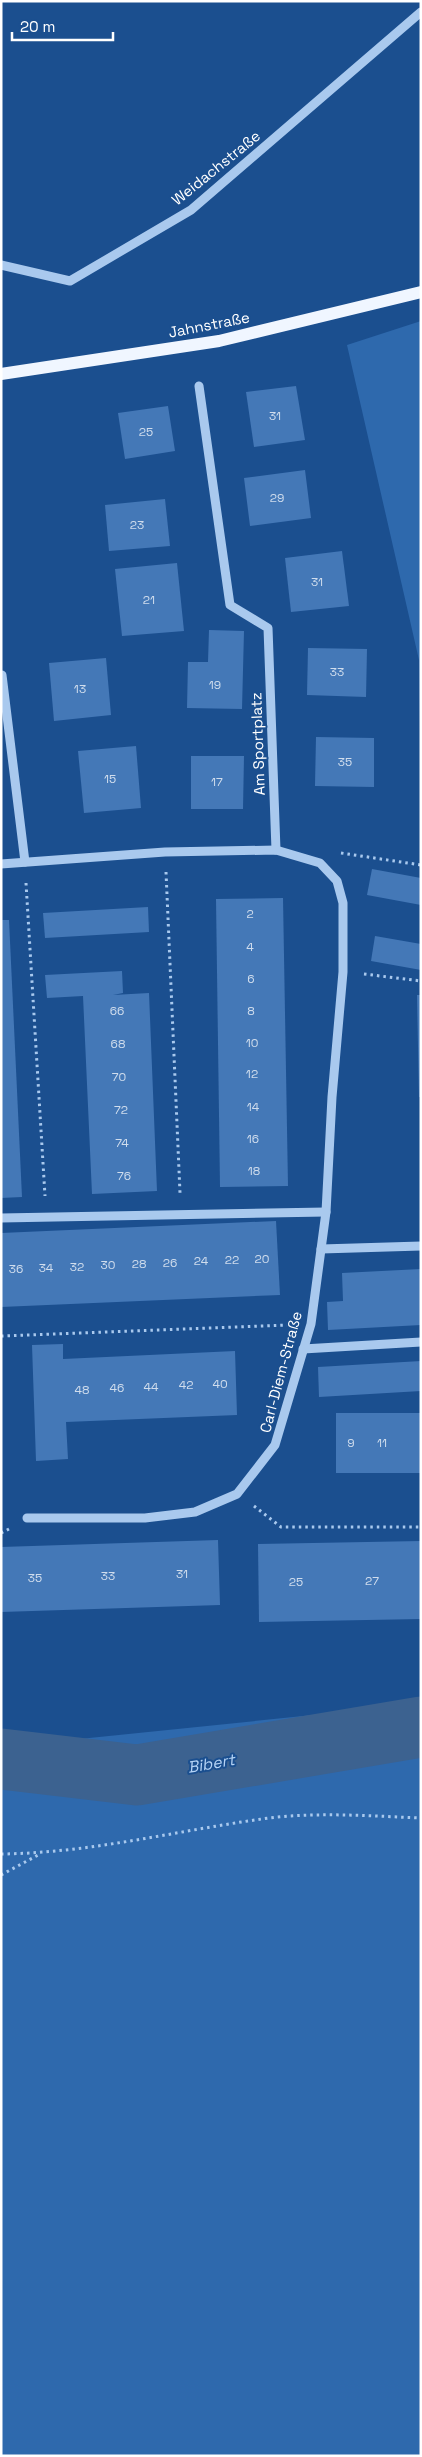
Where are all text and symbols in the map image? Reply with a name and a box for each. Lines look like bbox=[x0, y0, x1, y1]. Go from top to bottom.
scale bar bbox=[12, 10, 114, 42]
text: 20 m bbox=[20, 17, 55, 36]
street label: Weidachstraße bbox=[167, 126, 264, 209]
street label: Jahnstraße bbox=[167, 307, 251, 342]
house number: 31 bbox=[269, 408, 281, 424]
house number: 25 bbox=[139, 424, 153, 440]
house number: 29 bbox=[270, 490, 284, 506]
house number: 23 bbox=[130, 517, 144, 533]
house number: 31 bbox=[311, 574, 323, 590]
house number: 21 bbox=[143, 592, 155, 608]
house number: 33 bbox=[330, 664, 344, 680]
house number: 19 bbox=[209, 677, 221, 693]
house number: 13 bbox=[74, 681, 86, 697]
street label: Am Sportplatz bbox=[246, 692, 269, 796]
house number: 35 bbox=[338, 754, 352, 770]
house number: 15 bbox=[104, 771, 116, 787]
house number: 17 bbox=[211, 774, 223, 790]
house number: 2 bbox=[246, 906, 254, 922]
house number: 4 bbox=[246, 939, 254, 955]
house number: 6 bbox=[247, 971, 255, 987]
house number: 66 bbox=[110, 1003, 124, 1019]
house number: 8 bbox=[247, 1003, 255, 1019]
house number: 10 bbox=[246, 1035, 258, 1051]
house number: 68 bbox=[111, 1036, 125, 1052]
house number: 12 bbox=[246, 1066, 258, 1082]
house number: 70 bbox=[112, 1069, 126, 1085]
house number: 14 bbox=[247, 1099, 260, 1115]
house number: 72 bbox=[114, 1102, 128, 1118]
house number: 16 bbox=[247, 1131, 259, 1147]
house number: 74 bbox=[115, 1135, 129, 1151]
house number: 18 bbox=[248, 1163, 260, 1179]
house number: 76 bbox=[117, 1168, 131, 1184]
house number: 20 bbox=[255, 1251, 269, 1267]
house number: 22 bbox=[225, 1252, 239, 1268]
house number: 24 bbox=[194, 1253, 209, 1269]
house number: 26 bbox=[163, 1255, 177, 1271]
house number: 28 bbox=[132, 1256, 146, 1272]
house number: 30 bbox=[101, 1257, 115, 1273]
house number: 32 bbox=[70, 1259, 84, 1275]
house number: 34 bbox=[39, 1260, 54, 1276]
house number: 36 bbox=[9, 1261, 23, 1277]
street label: Carl-Diem-Straße bbox=[255, 1309, 306, 1435]
house number: 40 bbox=[212, 1376, 228, 1392]
house number: 42 bbox=[179, 1377, 193, 1393]
house number: 44 bbox=[143, 1379, 159, 1395]
house number: 46 bbox=[110, 1380, 124, 1396]
house number: 48 bbox=[75, 1382, 89, 1398]
house number: 9 bbox=[347, 1435, 355, 1451]
house number: 11 bbox=[377, 1435, 387, 1451]
house number: 31 bbox=[176, 1566, 188, 1582]
house number: 33 bbox=[101, 1568, 115, 1584]
house number: 35 bbox=[28, 1570, 42, 1586]
house number: 27 bbox=[365, 1573, 379, 1589]
house number: 25 bbox=[289, 1574, 303, 1590]
water label: Bibert bbox=[186, 1749, 238, 1778]

